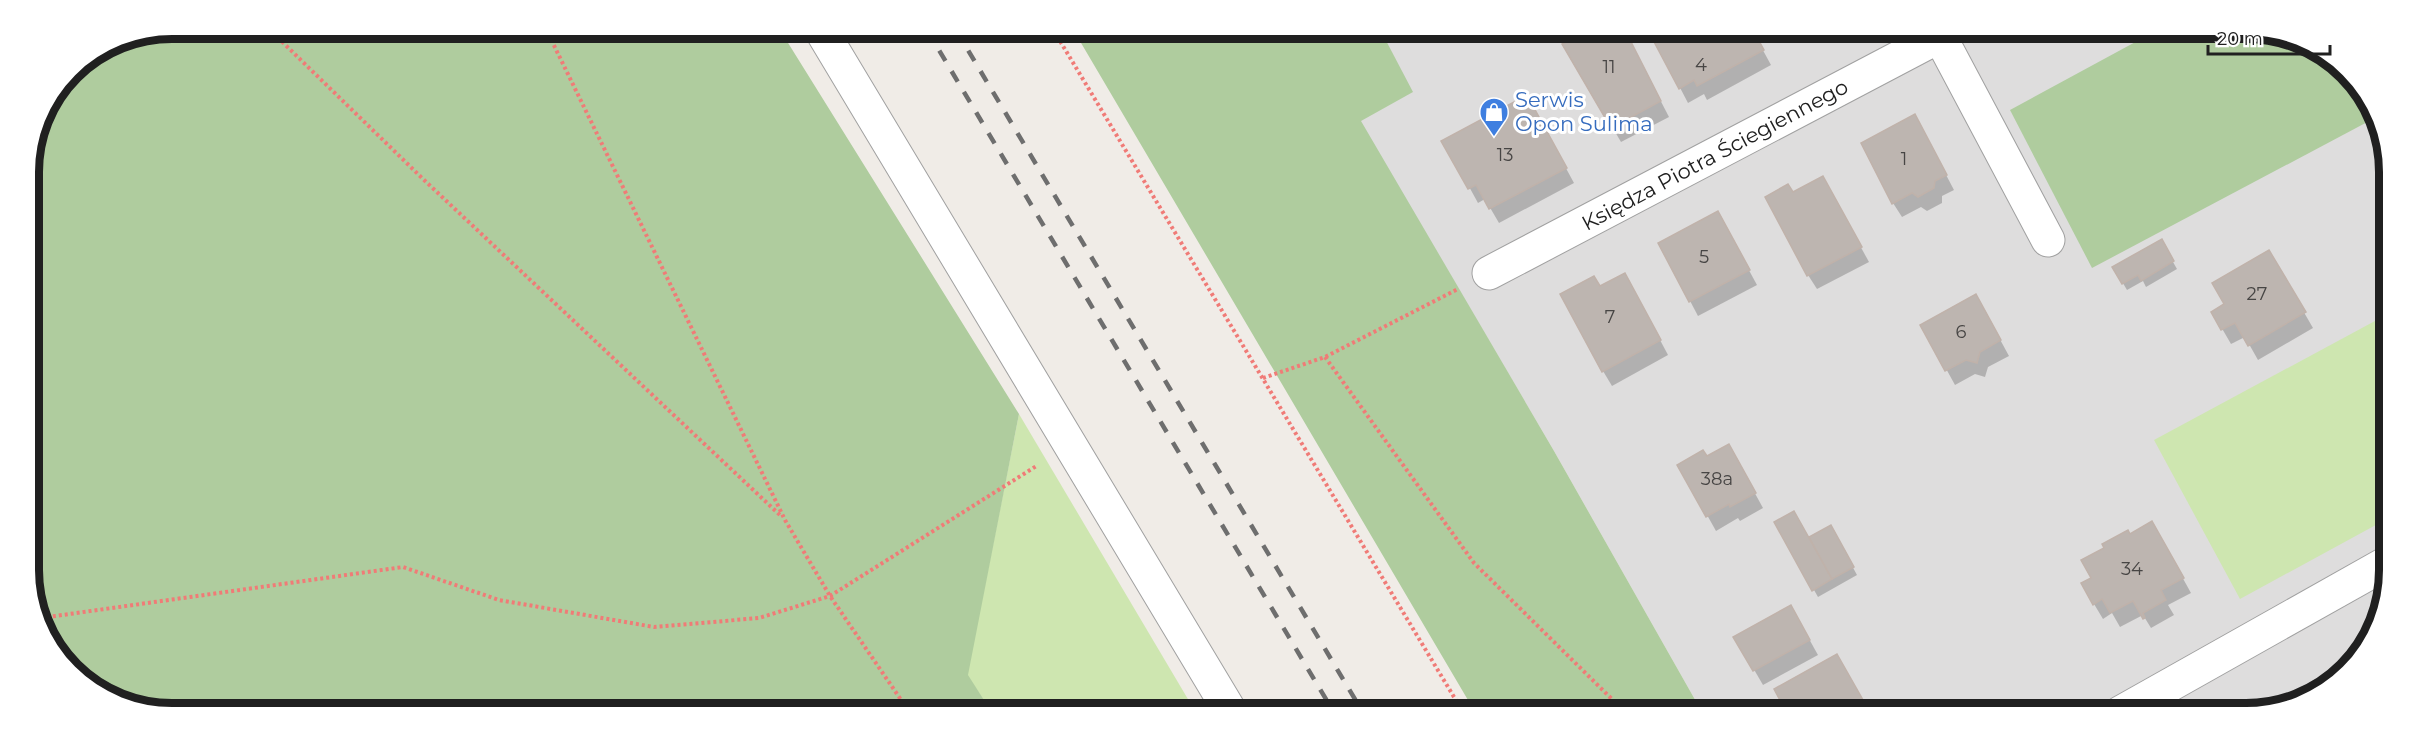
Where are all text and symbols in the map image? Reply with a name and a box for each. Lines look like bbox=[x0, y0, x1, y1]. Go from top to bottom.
scale bar bbox=[2208, 18, 2330, 56]
text: 20 m bbox=[2217, 28, 2263, 50]
house number: 4 bbox=[1695, 54, 1707, 76]
house number: 11 bbox=[1603, 56, 1616, 78]
street label: Księdza Piotra Ściegiennego bbox=[1577, 74, 1852, 236]
place label: Serwis Opon Sulima bbox=[1515, 87, 1653, 136]
shop icon: Serwis Opon Sulima bbox=[1478, 96, 1510, 138]
house number: 13 bbox=[1497, 144, 1513, 166]
house number: 1 bbox=[1901, 148, 1907, 170]
house number: 5 bbox=[1699, 246, 1709, 268]
house number: 27 bbox=[2247, 283, 2267, 305]
house number: 7 bbox=[1605, 306, 1615, 328]
house number: 6 bbox=[1956, 321, 1967, 343]
house number: 38a bbox=[1701, 468, 1733, 490]
house number: 34 bbox=[2121, 558, 2143, 580]

